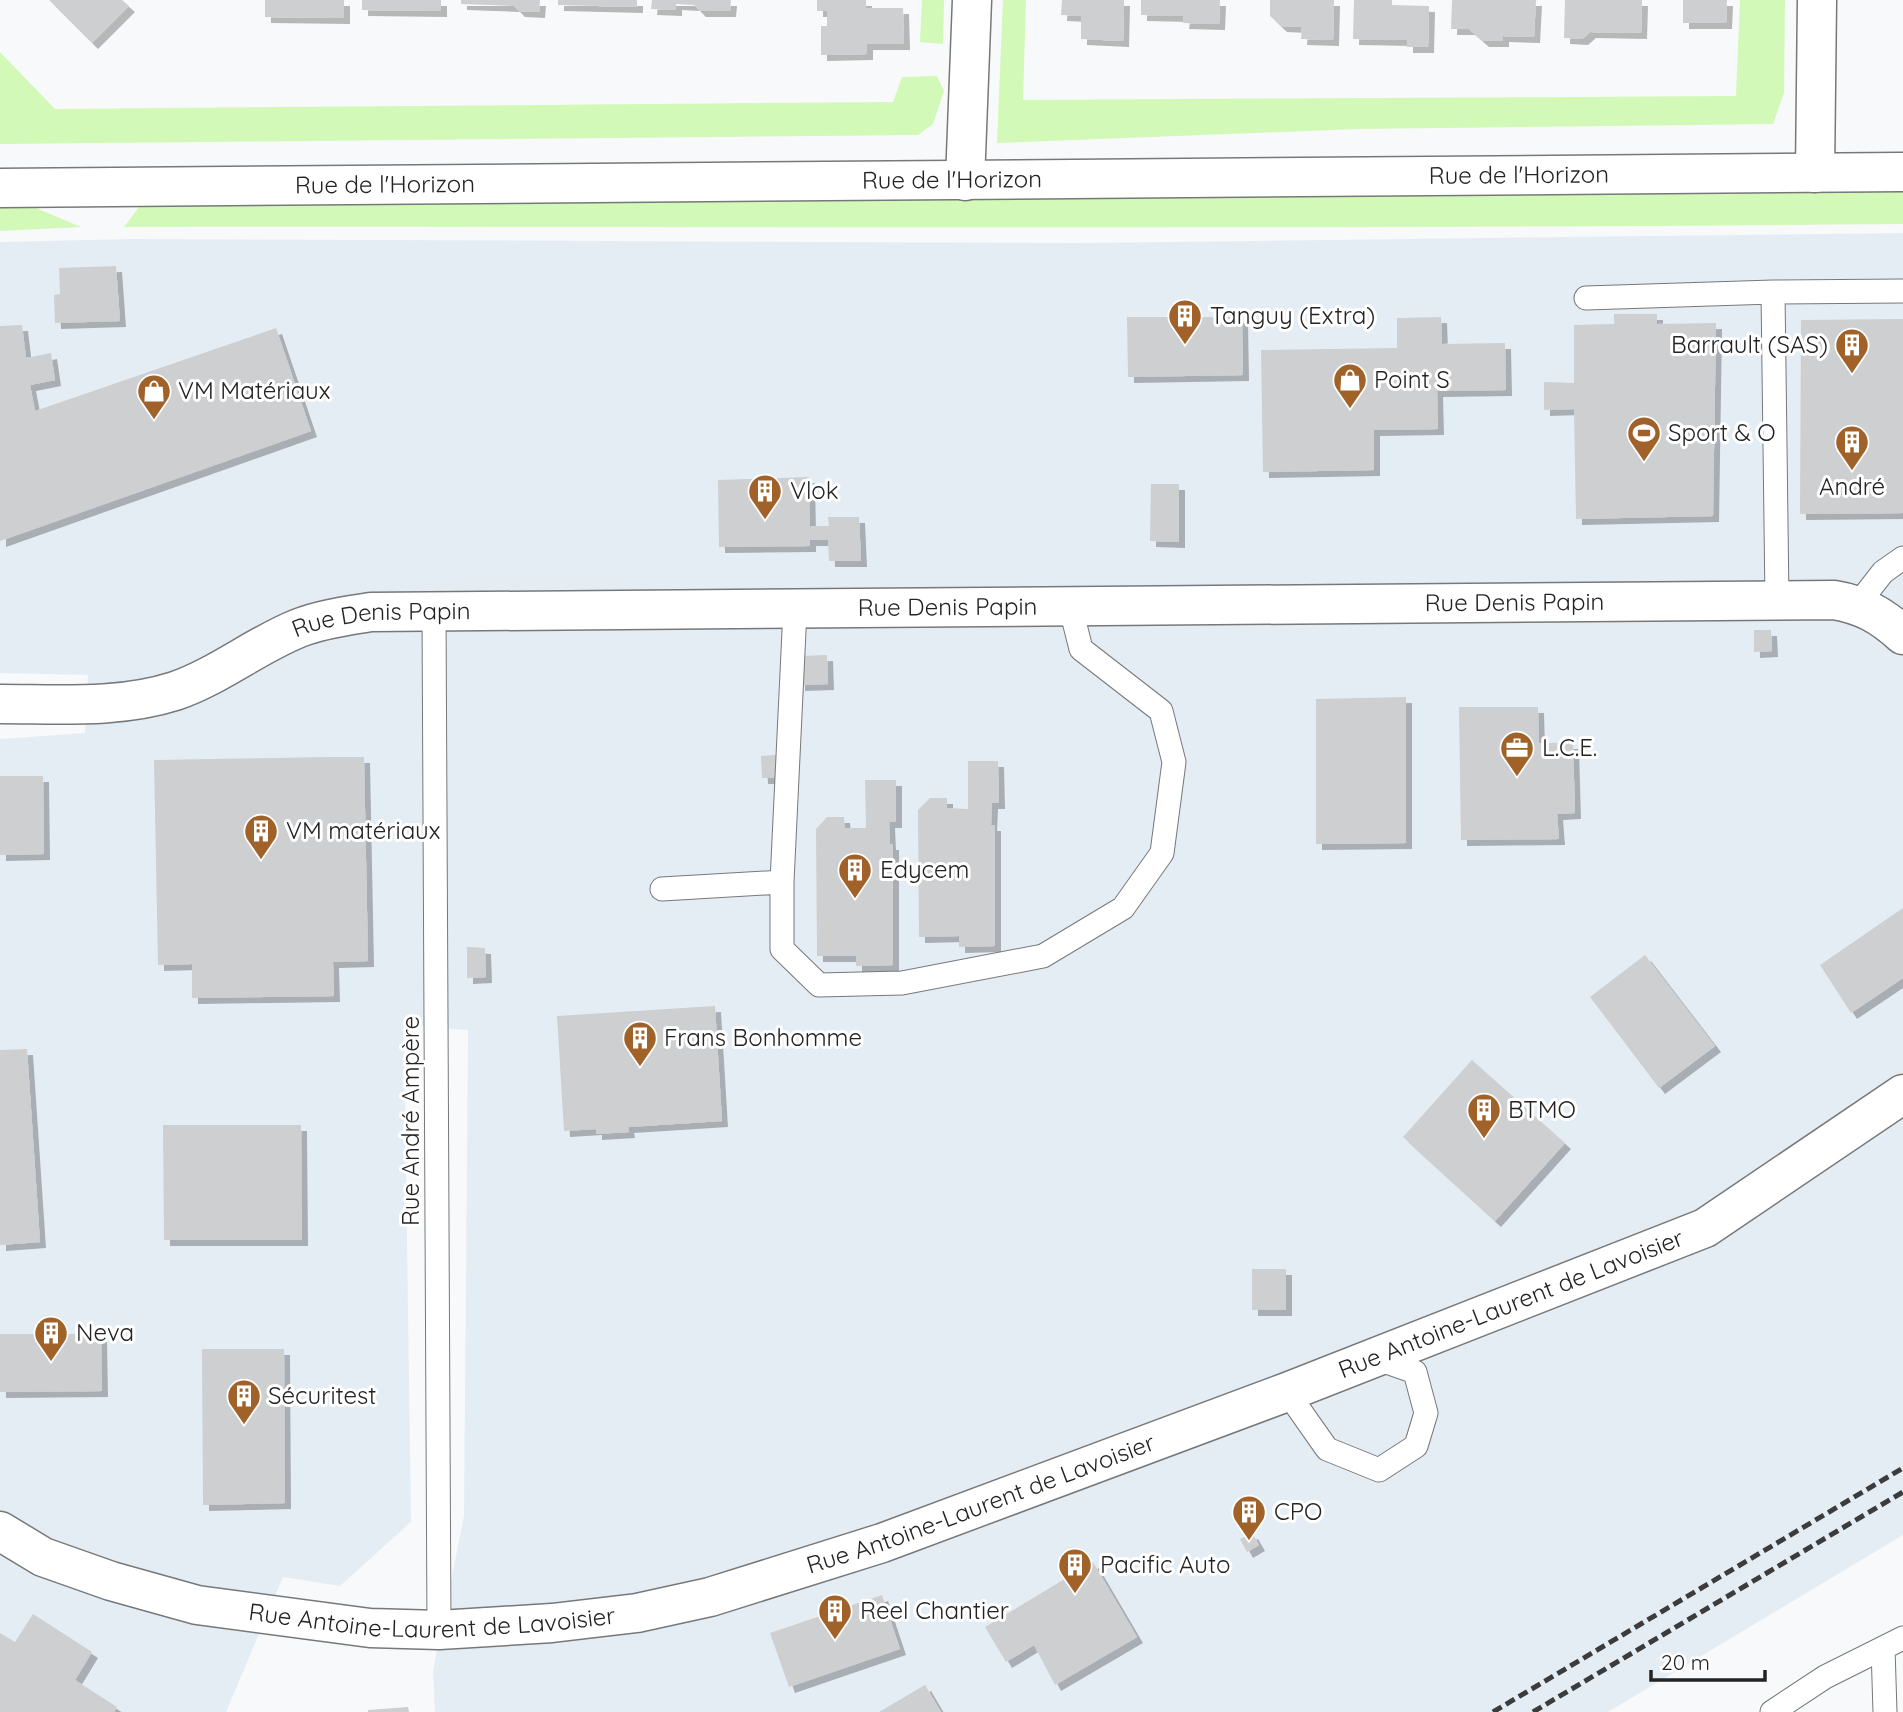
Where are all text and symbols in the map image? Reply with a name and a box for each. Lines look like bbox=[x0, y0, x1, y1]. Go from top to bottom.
street label: Rue de l'Horizon bbox=[1429, 158, 1609, 190]
street label: Rue de l'Horizon bbox=[862, 163, 1042, 195]
street label: Rue de l'Horizon bbox=[295, 168, 475, 200]
building icon: Tanguy (Extra) bbox=[1166, 297, 1204, 346]
place label: Tanguy (Extra) bbox=[1210, 300, 1375, 330]
building icon: Barrault (SAS) bbox=[1833, 326, 1871, 375]
place label: Barrault (SAS) bbox=[1671, 329, 1828, 359]
shop icon: Point S bbox=[1331, 361, 1369, 410]
place label: Point S bbox=[1374, 364, 1450, 394]
shop icon: VM Matériaux bbox=[135, 372, 173, 421]
place label: VM Matériaux bbox=[178, 375, 330, 405]
sports icon: Sport & O bbox=[1625, 414, 1663, 463]
place label: Sport & O bbox=[1668, 417, 1776, 447]
building icon: André bbox=[1833, 423, 1871, 472]
place label: André bbox=[1819, 471, 1885, 501]
building icon: Vlok bbox=[746, 472, 784, 521]
place label: Vlok bbox=[790, 475, 839, 505]
street label: Rue Denis Papin bbox=[1425, 586, 1605, 617]
street label: Rue Denis Papin bbox=[858, 591, 1038, 622]
street label: Rue Denis Papin bbox=[287, 595, 471, 643]
office icon: L.C.E. bbox=[1498, 729, 1536, 778]
place label: L.C.E. bbox=[1542, 732, 1597, 762]
building icon: VM matériaux bbox=[242, 812, 280, 861]
place label: VM matériaux bbox=[286, 815, 440, 845]
building icon: Edycem bbox=[836, 851, 874, 900]
place label: Edycem bbox=[880, 854, 969, 884]
street label: Rue André Ampère bbox=[395, 1016, 425, 1226]
building icon: Frans Bonhomme bbox=[621, 1019, 659, 1068]
place label: Frans Bonhomme bbox=[664, 1022, 862, 1052]
building icon: BTMO bbox=[1465, 1091, 1503, 1140]
place label: BTMO bbox=[1508, 1094, 1576, 1124]
street label: Rue Antoine-Laurent de Lavoisier bbox=[1334, 1222, 1688, 1384]
building icon: Neva bbox=[32, 1314, 70, 1363]
place label: Neva bbox=[76, 1317, 134, 1347]
building icon: Sécuritest bbox=[225, 1377, 263, 1426]
place label: Sécuritest bbox=[268, 1380, 376, 1410]
street label: Rue Antoine-Laurent de Lavoisier bbox=[803, 1427, 1159, 1580]
building icon: CPO bbox=[1230, 1493, 1268, 1542]
place label: CPO bbox=[1274, 1496, 1322, 1526]
building icon: Pacific Auto bbox=[1056, 1546, 1094, 1595]
place label: Pacific Auto bbox=[1100, 1549, 1231, 1579]
building icon: Reel Chantier bbox=[816, 1592, 854, 1641]
place label: Reel Chantier bbox=[860, 1595, 1009, 1625]
street label: Rue Antoine-Laurent de Lavoisier bbox=[247, 1596, 617, 1644]
scale bar bbox=[1651, 1638, 1765, 1682]
text: 20 m bbox=[1661, 1649, 1710, 1675]

